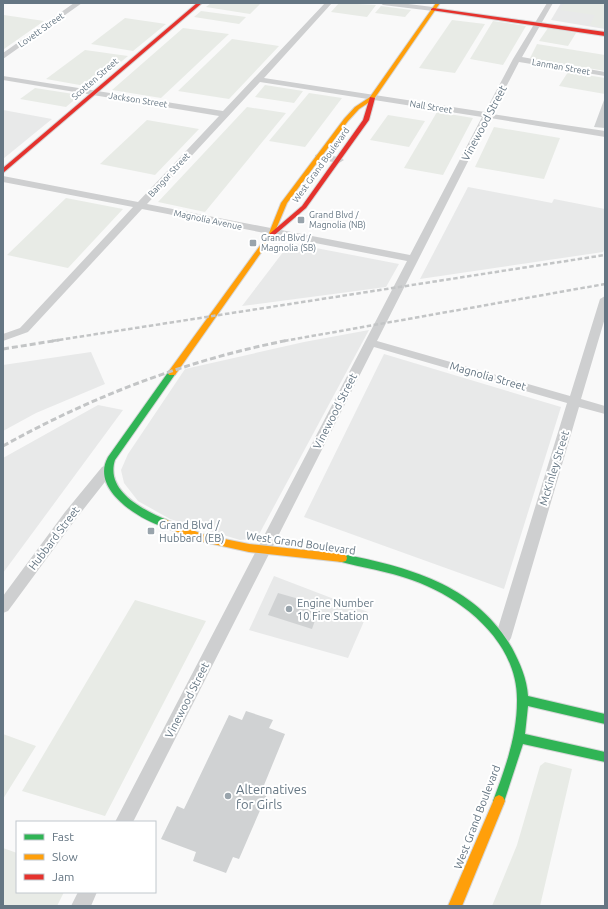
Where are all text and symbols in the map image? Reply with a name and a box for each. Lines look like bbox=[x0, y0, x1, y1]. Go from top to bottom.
street label: Lovett Street bbox=[16, 10, 66, 49]
street label: Scotten Street bbox=[70, 56, 121, 102]
street label: Lanman Street bbox=[531, 57, 591, 77]
street label: Vinewood Street bbox=[459, 83, 509, 163]
street label: Jackson Street bbox=[108, 90, 169, 110]
street label: Nall Street bbox=[409, 99, 453, 115]
street label: West Grand Boulevard bbox=[290, 126, 352, 204]
street label: Bangor Street bbox=[146, 151, 192, 199]
street label: Magnolia Avenue bbox=[173, 208, 243, 232]
place label: Grand Blvd / Magnolia (NB) bbox=[309, 210, 366, 230]
marker: Grand Blvd / Magnolia (NB) bbox=[296, 215, 306, 225]
place label: Grand Blvd / Magnolia (SB) bbox=[261, 233, 316, 253]
marker: Grand Blvd / Magnolia (SB) bbox=[248, 238, 258, 248]
street label: Magnolia Street bbox=[449, 359, 528, 393]
street label: Vinewood Street bbox=[311, 371, 360, 451]
street label: McKinley Street bbox=[537, 428, 571, 507]
street label: Hubbard Street bbox=[26, 503, 82, 572]
place label: Grand Blvd / Hubbard (EB) bbox=[159, 519, 225, 545]
marker: Grand Blvd / Hubbard (EB) bbox=[146, 526, 156, 536]
street label: West Grand Boulevard bbox=[246, 529, 356, 557]
place label: Engine Number 10 Fire Station bbox=[297, 597, 374, 622]
marker: Engine Number 10 Fire Station bbox=[284, 604, 294, 614]
street label: Vinewood Street bbox=[163, 660, 212, 740]
street label: West Grand Boulevard bbox=[452, 763, 502, 871]
place label: Alternatives for Girls bbox=[236, 782, 307, 811]
marker: Alternatives for Girls bbox=[223, 791, 233, 801]
legend bbox=[16, 821, 156, 893]
text: Fast bbox=[52, 830, 74, 843]
text: Slow bbox=[52, 850, 78, 863]
text: Jam bbox=[52, 870, 74, 883]

